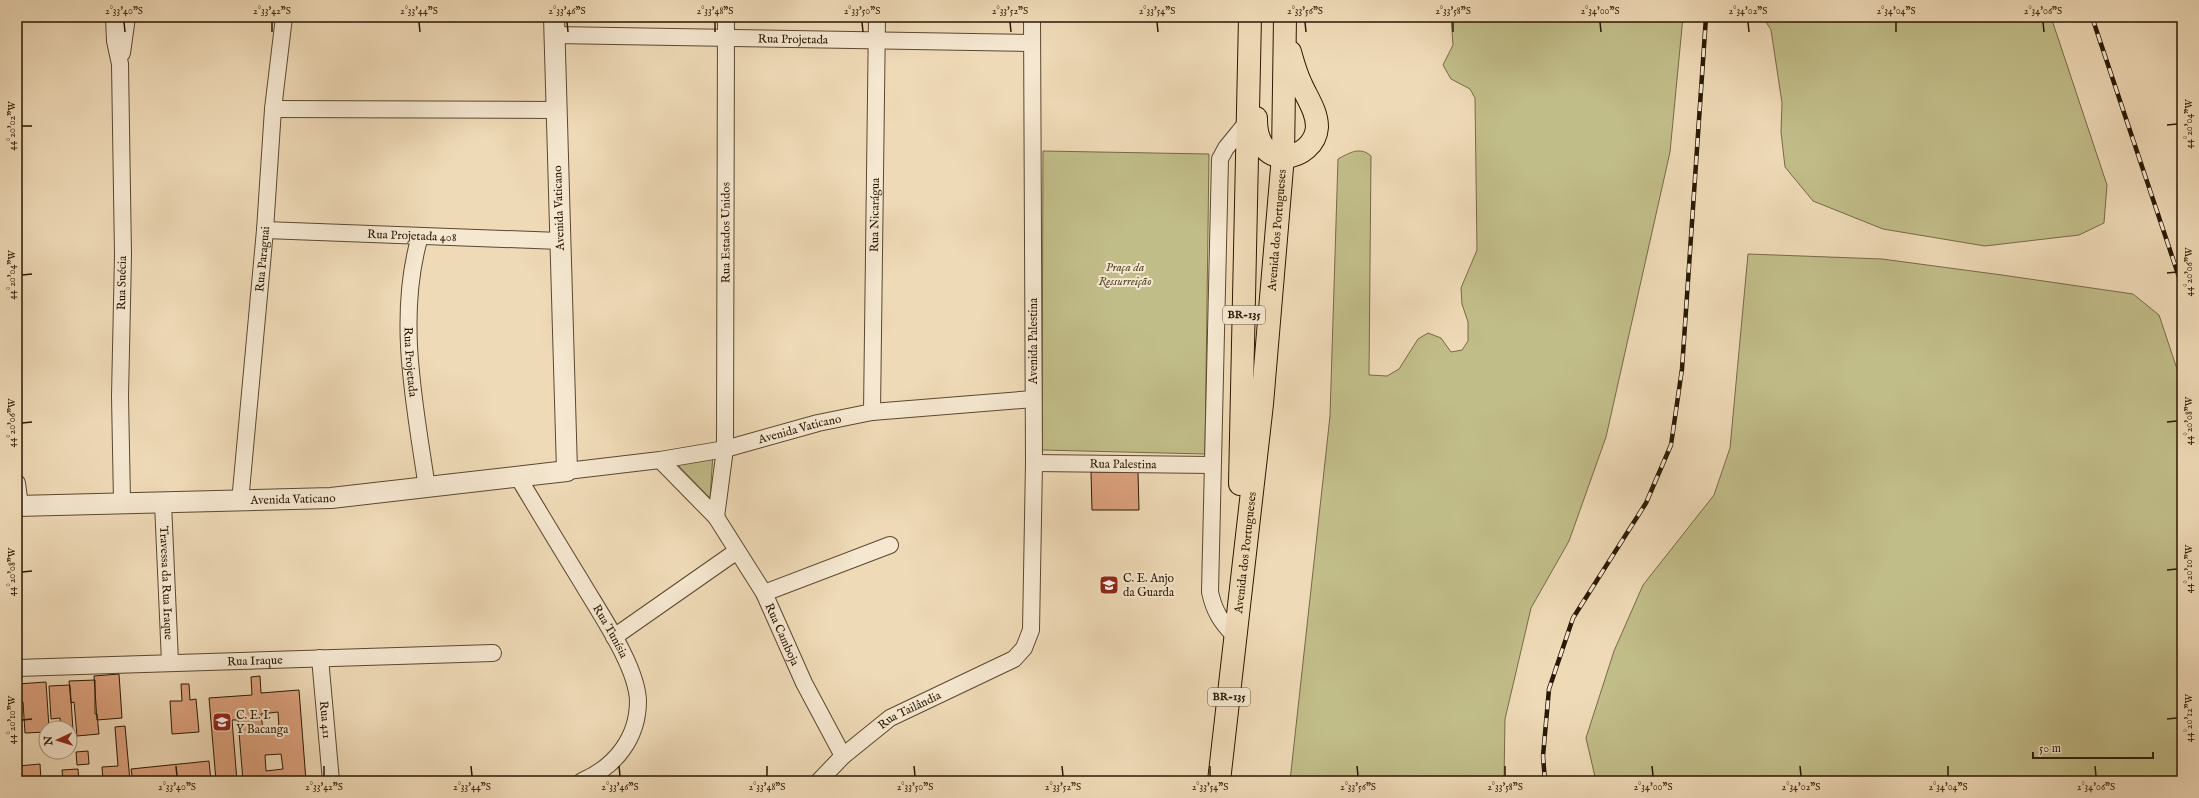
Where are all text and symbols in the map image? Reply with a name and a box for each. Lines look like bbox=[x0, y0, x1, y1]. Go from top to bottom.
text: 2°33'40"S bbox=[105, 5, 143, 18]
text: 2°33'42"S bbox=[253, 5, 291, 18]
text: 2°33'44"S bbox=[400, 5, 438, 18]
text: 2°33'46"S bbox=[548, 5, 586, 18]
text: 2°33'48"S bbox=[696, 5, 734, 18]
text: 2°33'50"S bbox=[844, 5, 880, 18]
text: 2°33'52"S bbox=[992, 5, 1028, 18]
text: 2°33'54"S bbox=[1139, 5, 1175, 18]
text: 2°33'56"S bbox=[1287, 5, 1323, 18]
text: 2°33'58"S bbox=[1435, 5, 1471, 18]
text: 2°34'00"S bbox=[1580, 5, 1620, 18]
text: 2°34'02"S bbox=[1729, 5, 1767, 18]
text: 2°34'04"S bbox=[1876, 5, 1916, 18]
text: 2°34'06"S bbox=[2024, 5, 2062, 18]
street label: Rua Projetada bbox=[758, 31, 829, 47]
text: 44°20'04"W bbox=[2183, 99, 2196, 149]
text: 44°20'02"W bbox=[6, 101, 19, 151]
street label: Avenida Vaticano bbox=[550, 165, 568, 252]
street label: Avenida dos Portugueses bbox=[1264, 169, 1289, 293]
street label: Rua Nicarágua bbox=[867, 177, 882, 252]
street label: Rua Estados Unidos bbox=[718, 182, 733, 283]
street label: Rua Paraguai bbox=[252, 226, 273, 293]
street label: Rua Projetada 408 bbox=[367, 226, 457, 245]
text: 44°20'06"W bbox=[2183, 247, 2196, 296]
text: 44°20'04"W bbox=[6, 250, 19, 300]
street label: Rua Suécia bbox=[114, 255, 130, 310]
park label: Praça da Ressurreição bbox=[1098, 260, 1152, 289]
street label: Avenida Palestina bbox=[1026, 297, 1041, 385]
road number: BR-135 bbox=[1223, 306, 1265, 324]
street label: Rua Projetada bbox=[401, 327, 421, 399]
text: 44°20'08"W bbox=[2183, 396, 2196, 445]
text: 44°20'06"W bbox=[6, 398, 19, 447]
street label: Avenida Vaticano bbox=[756, 411, 843, 447]
street label: Rua Palestina bbox=[1089, 456, 1157, 472]
street label: Avenida Vaticano bbox=[249, 490, 337, 508]
street label: Avenida dos Portugueses bbox=[1231, 491, 1259, 615]
street label: Travessa da Rua Iraque bbox=[157, 526, 177, 641]
text: 44°20'10"W bbox=[2183, 544, 2196, 593]
text: 44°20'08"W bbox=[6, 547, 19, 596]
place label: C. E. Anjo da Guarda bbox=[1123, 571, 1175, 600]
school or university icon: C. E. Anjo da Guarda bbox=[1098, 574, 1120, 596]
street label: Rua Camboja bbox=[762, 601, 803, 669]
street label: Rua Tunísia bbox=[590, 602, 632, 661]
street label: Rua Iraque bbox=[227, 652, 283, 669]
street label: Rua Tailândia bbox=[875, 687, 944, 732]
road number: BR-135 bbox=[1208, 688, 1250, 706]
text: 44°20'12"W bbox=[2183, 693, 2196, 742]
text: 44°20'10"W bbox=[6, 695, 19, 744]
street label: Rua 411 bbox=[316, 700, 335, 739]
place label: C. E. I. Y Bacanga bbox=[236, 708, 289, 737]
school or university icon: C. E. I. Y Bacanga bbox=[211, 711, 233, 733]
north arrow bbox=[38, 720, 78, 760]
scale bar bbox=[2033, 734, 2153, 760]
text: N bbox=[42, 735, 56, 747]
text: 50 m bbox=[2039, 741, 2061, 756]
text: 2°33'40"S bbox=[158, 781, 196, 794]
text: 2°33'42"S bbox=[305, 781, 343, 794]
text: 2°33'44"S bbox=[453, 781, 491, 794]
text: 2°33'46"S bbox=[601, 781, 639, 794]
text: 2°33'48"S bbox=[748, 781, 786, 794]
text: 2°33'50"S bbox=[897, 781, 933, 794]
text: 2°33'52"S bbox=[1045, 781, 1081, 794]
text: 2°33'54"S bbox=[1192, 781, 1228, 794]
text: 2°33'56"S bbox=[1340, 781, 1376, 794]
text: 2°33'58"S bbox=[1487, 781, 1523, 794]
text: 2°34'00"S bbox=[1633, 781, 1673, 794]
text: 2°34'02"S bbox=[1782, 781, 1820, 794]
text: 2°34'04"S bbox=[1928, 781, 1968, 794]
text: 2°34'06"S bbox=[2077, 781, 2115, 794]

